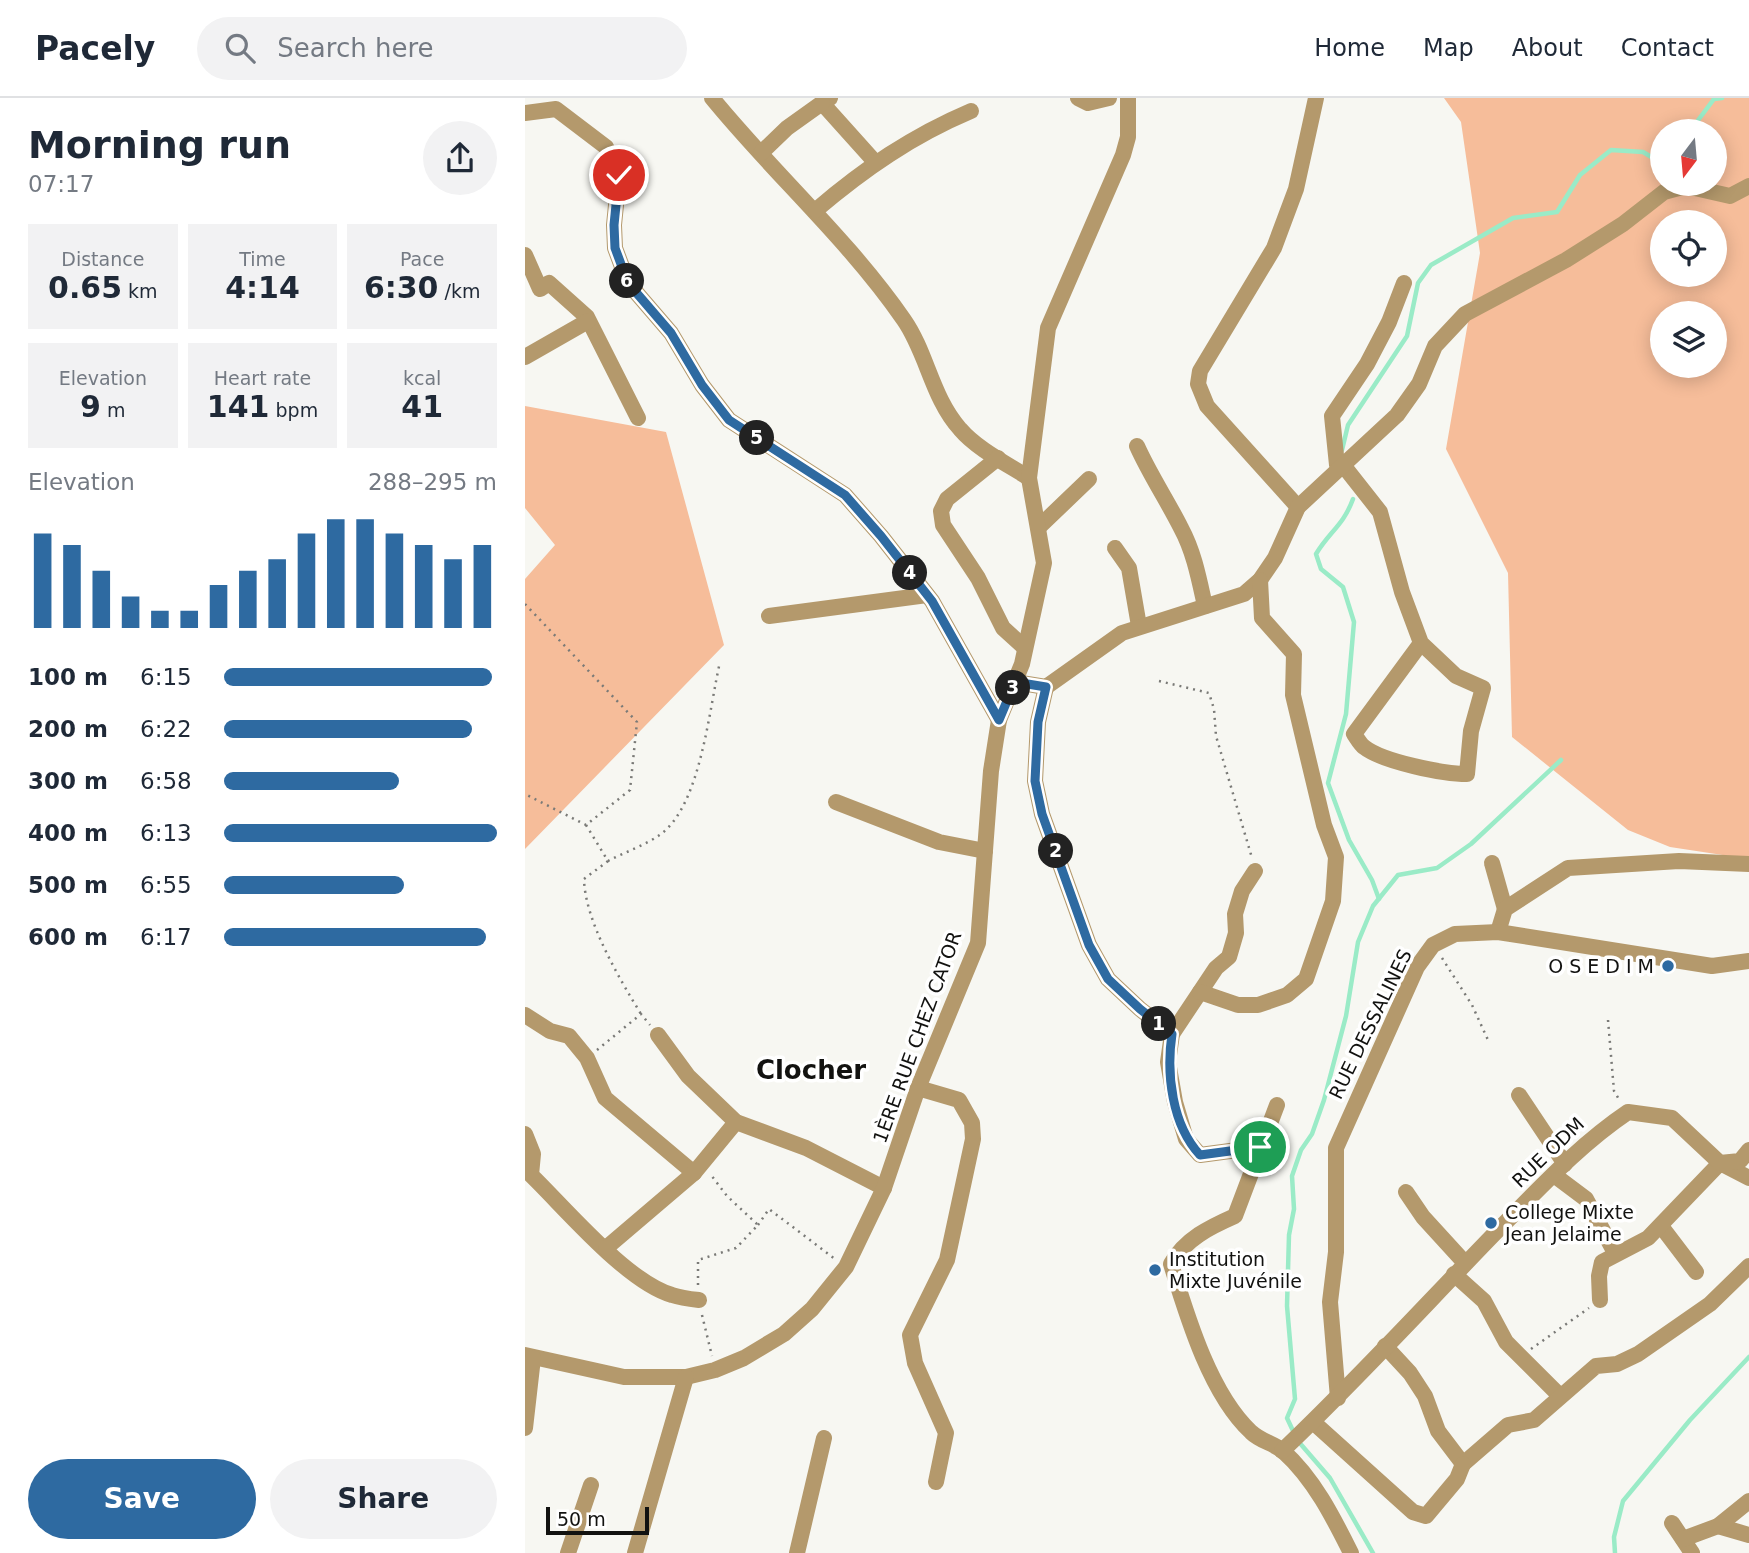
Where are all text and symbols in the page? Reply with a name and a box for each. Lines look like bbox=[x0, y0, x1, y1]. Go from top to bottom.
search box bbox=[197, 17, 687, 80]
text: Pacely bbox=[35, 29, 155, 68]
icon: search bbox=[221, 29, 259, 67]
text: Search here bbox=[277, 33, 434, 63]
text: Home bbox=[1314, 34, 1385, 62]
text: Map bbox=[1423, 34, 1474, 62]
text: About bbox=[1512, 34, 1583, 62]
text: Contact bbox=[1621, 34, 1714, 62]
north arrow bbox=[1650, 119, 1727, 196]
map controls bbox=[1650, 119, 1727, 378]
button: share bbox=[423, 121, 497, 195]
text: Morning run bbox=[28, 123, 291, 167]
pin bbox=[589, 145, 649, 205]
icon: check bbox=[600, 156, 638, 194]
text: 07:17 bbox=[28, 171, 94, 197]
button: locate bbox=[1650, 210, 1727, 287]
text: Distance bbox=[61, 248, 144, 270]
text: Time bbox=[239, 248, 286, 270]
text: Pace bbox=[400, 248, 444, 270]
pin: 6 bbox=[609, 264, 644, 298]
text: 6 bbox=[620, 269, 633, 291]
text: 0.65 bbox=[48, 270, 122, 305]
text: 4:14 bbox=[225, 270, 300, 305]
text: 6:30 bbox=[364, 270, 439, 305]
text: km bbox=[122, 280, 158, 302]
text: /km bbox=[439, 280, 480, 302]
button: layers bbox=[1650, 301, 1727, 378]
text: Elevation bbox=[59, 367, 147, 389]
text: Heart rate bbox=[214, 367, 311, 389]
text: kcal bbox=[403, 367, 441, 389]
text: 9 bbox=[80, 389, 101, 424]
text: 141 bbox=[207, 389, 269, 424]
text: 41 bbox=[401, 389, 443, 424]
text: m bbox=[101, 399, 126, 421]
text: bpm bbox=[269, 399, 318, 421]
pin: 5 bbox=[740, 420, 775, 456]
text: 5 bbox=[750, 426, 763, 448]
text: Elevation bbox=[28, 469, 135, 495]
text: 288–295 m bbox=[368, 469, 497, 495]
pin: 4 bbox=[893, 556, 927, 590]
text: 4 bbox=[903, 561, 916, 583]
text: 100 m bbox=[28, 664, 108, 690]
text: 6:15 bbox=[140, 664, 192, 690]
pin: 3 bbox=[995, 670, 1030, 706]
text: 3 bbox=[1006, 676, 1019, 698]
text: 200 m bbox=[28, 716, 108, 742]
text: 6:22 bbox=[140, 716, 192, 742]
text: 300 m bbox=[28, 768, 108, 794]
text: 6:58 bbox=[140, 768, 192, 794]
text: 400 m bbox=[28, 820, 108, 846]
text: 6:13 bbox=[140, 820, 192, 846]
pin: 2 bbox=[1039, 834, 1073, 868]
text: 2 bbox=[1049, 839, 1062, 861]
text: 500 m bbox=[28, 872, 108, 898]
text: 6:55 bbox=[140, 872, 192, 898]
text: 600 m bbox=[28, 924, 108, 950]
text: 6:17 bbox=[140, 924, 192, 950]
street label: 1ÈRE RUE CHEZ CATOR bbox=[868, 928, 966, 1146]
street label: RUE DESSALINES bbox=[1324, 946, 1416, 1102]
place label: O S E D I M bbox=[1548, 955, 1654, 977]
marker: O S E D I M bbox=[1660, 958, 1676, 974]
pin: 1 bbox=[1141, 1006, 1177, 1042]
text: 1 bbox=[1152, 1012, 1165, 1034]
district label: Clocher bbox=[756, 1055, 866, 1085]
street label: RUE ODM bbox=[1508, 1112, 1588, 1192]
pin bbox=[1230, 1117, 1290, 1177]
icon: arrive bbox=[1241, 1128, 1279, 1166]
place label: College Mixte Jean Jelaime bbox=[1504, 1201, 1634, 1245]
marker: College Mixte Jean Jelaime bbox=[1483, 1215, 1499, 1231]
place label: Institution Mixte Juvénile bbox=[1169, 1248, 1302, 1292]
marker: Institution Mixte Juvénile bbox=[1147, 1262, 1163, 1278]
button: Save bbox=[28, 1459, 256, 1539]
button: Share bbox=[270, 1459, 497, 1539]
scale bar bbox=[546, 1504, 649, 1536]
text: 50 m bbox=[557, 1508, 606, 1530]

